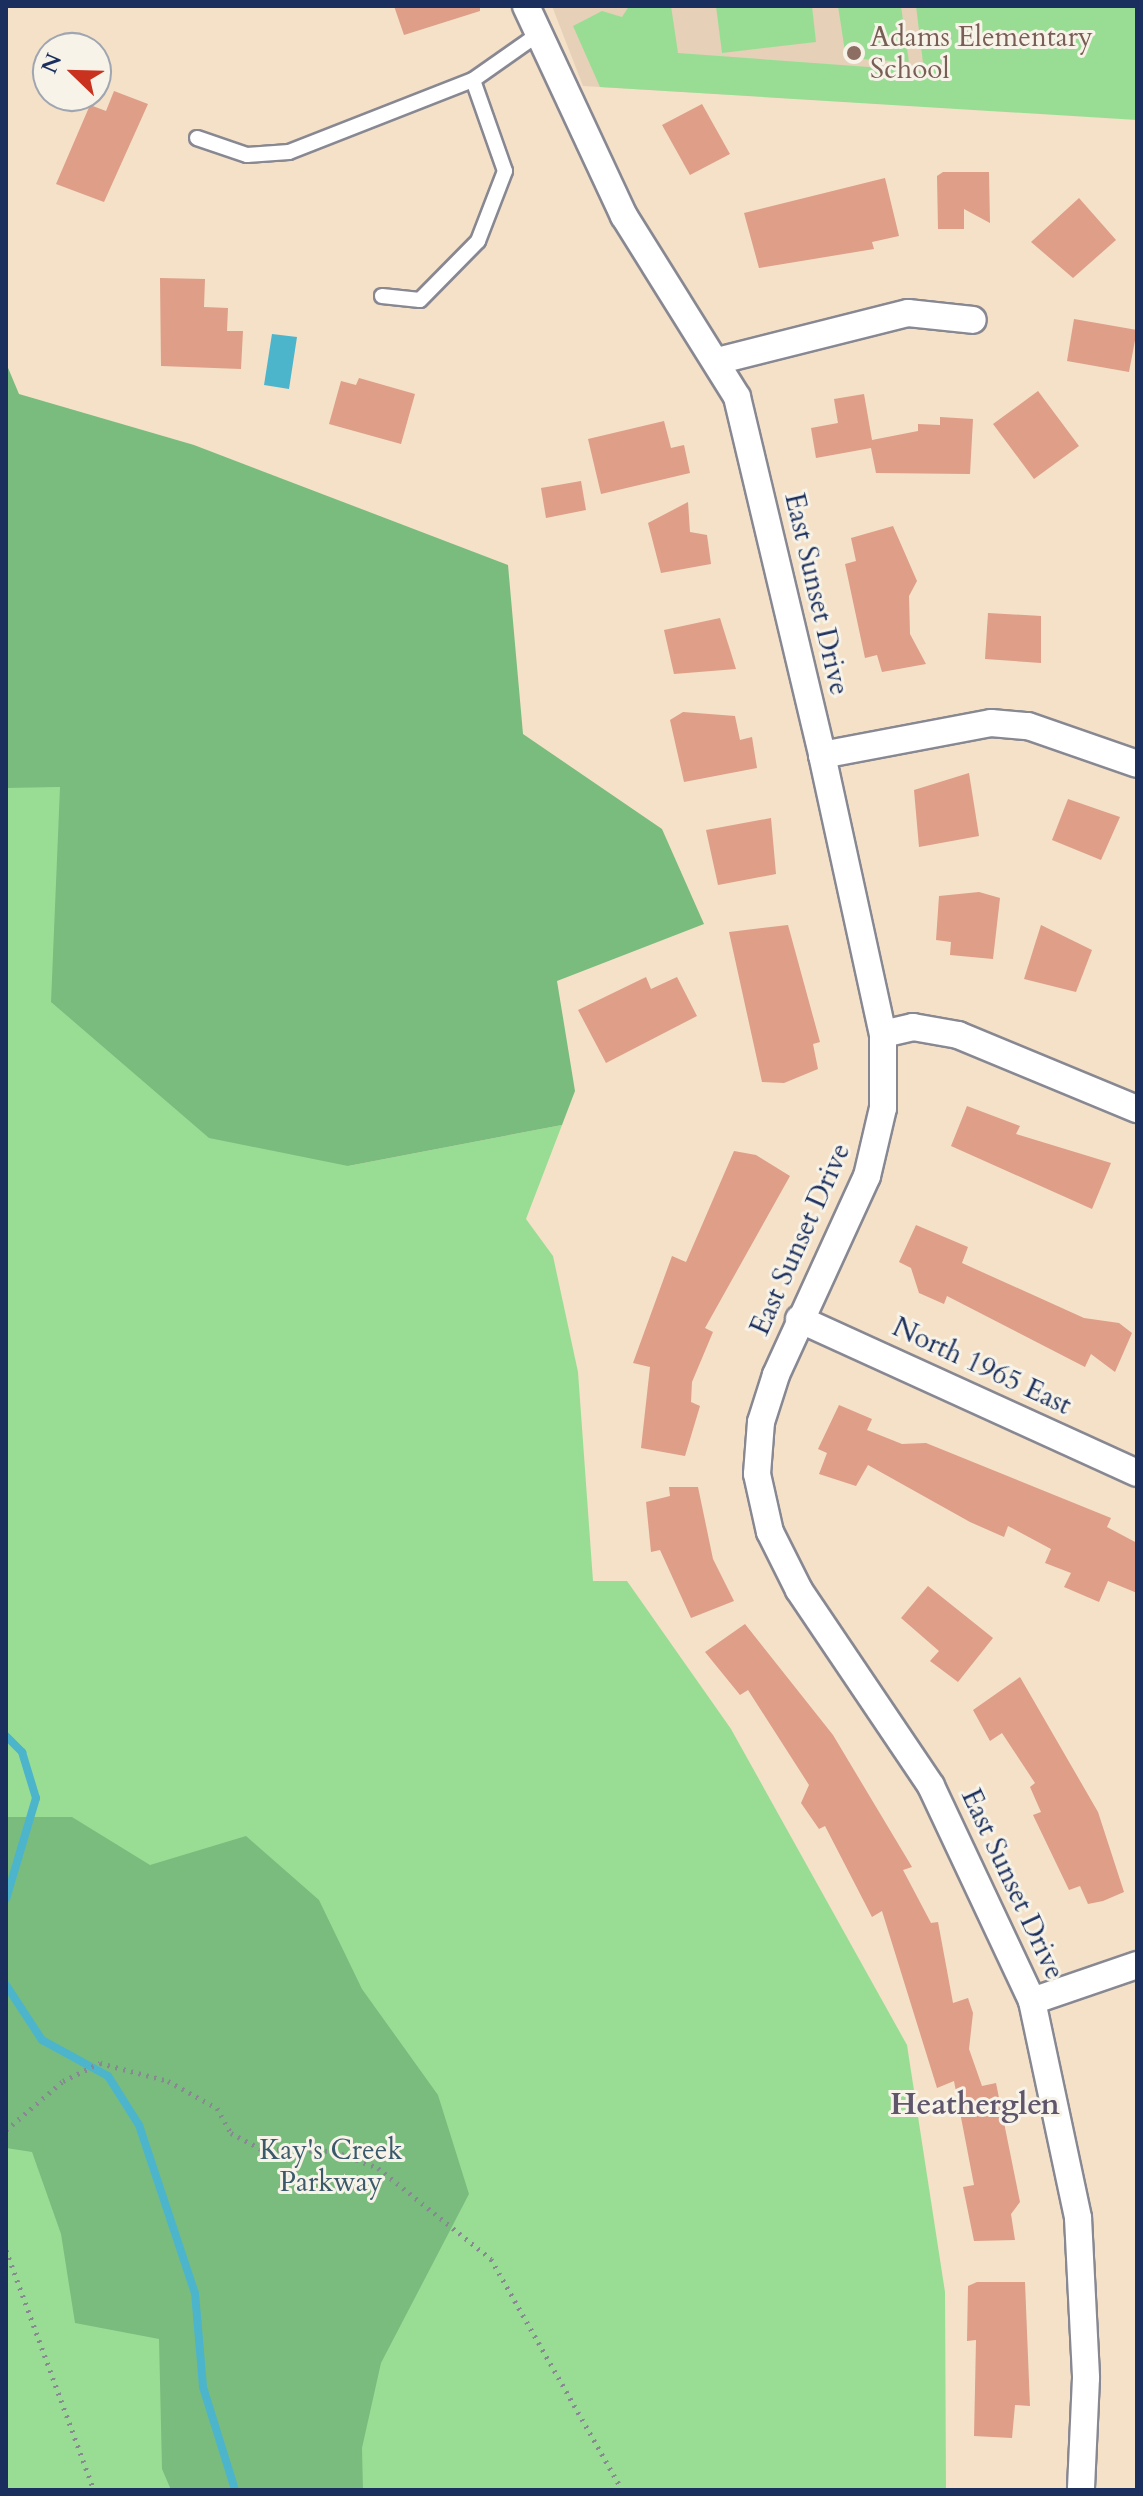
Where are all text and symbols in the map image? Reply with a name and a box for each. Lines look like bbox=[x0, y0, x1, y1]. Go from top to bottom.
place label: Adams Elementary School bbox=[870, 20, 1093, 86]
north arrow bbox=[32, 32, 112, 112]
marker: Adams Elementary School bbox=[845, 44, 863, 62]
text: N bbox=[34, 49, 69, 78]
street label: East Sunset Drive bbox=[777, 490, 857, 698]
street label: East Sunset Drive bbox=[743, 1138, 857, 1340]
street label: North 1965 East bbox=[887, 1310, 1077, 1422]
street label: East Sunset Drive bbox=[954, 1783, 1072, 1985]
district label: Heatherglen bbox=[890, 2087, 1060, 2123]
park label: Kay's Creek Parkway bbox=[259, 2133, 403, 2199]

